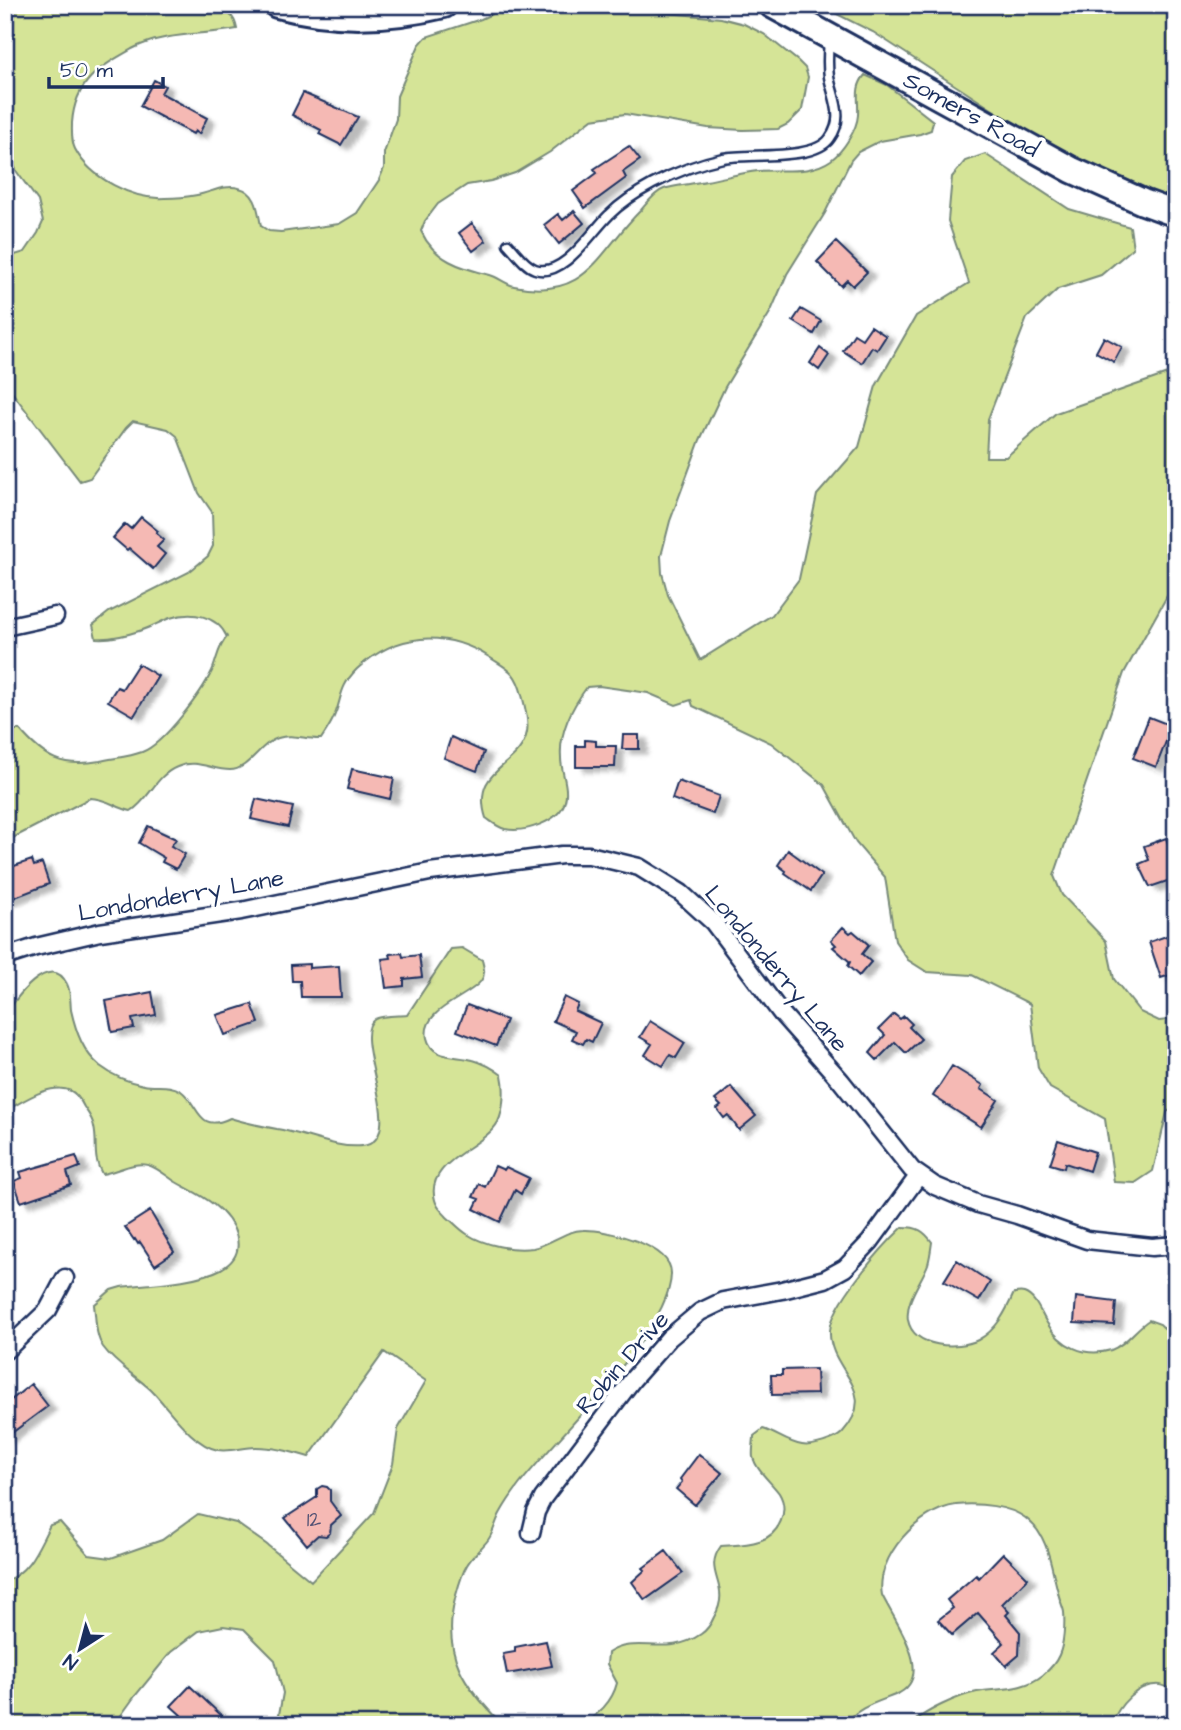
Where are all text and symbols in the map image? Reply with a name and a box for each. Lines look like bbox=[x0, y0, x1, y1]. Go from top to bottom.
scale bar bbox=[49, 46, 163, 90]
text: 50 m bbox=[60, 56, 114, 85]
street label: Somers Road bbox=[897, 64, 1045, 166]
street label: Londonderry Lane bbox=[75, 861, 287, 932]
street label: Londonderry Lane bbox=[695, 878, 856, 1060]
street label: Robin Drive bbox=[568, 1304, 678, 1422]
house number: 12 bbox=[307, 1505, 321, 1534]
north arrow bbox=[46, 1614, 116, 1684]
text: N bbox=[58, 1647, 84, 1676]

